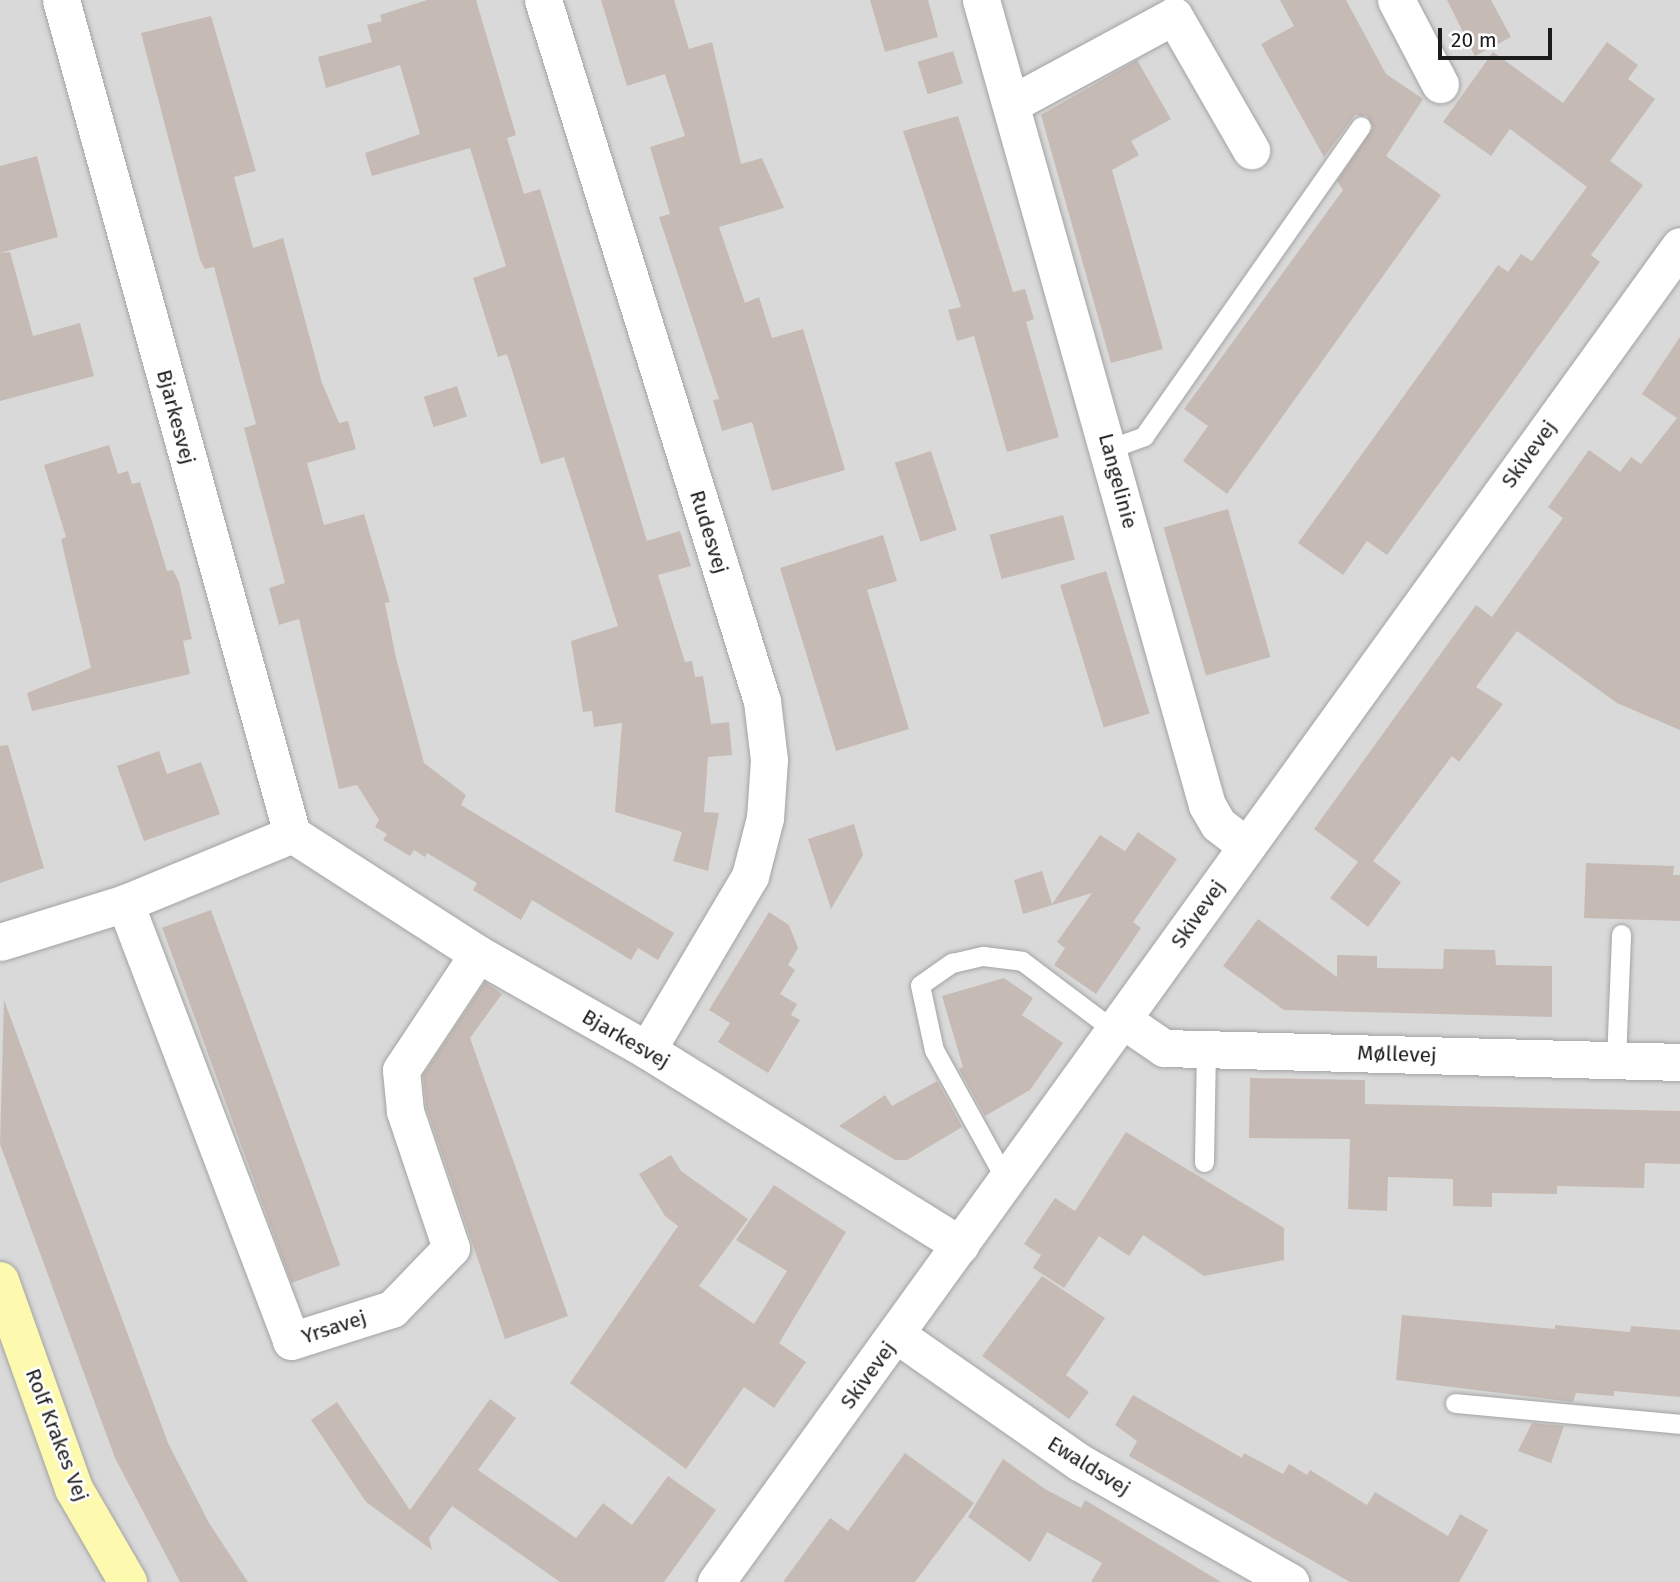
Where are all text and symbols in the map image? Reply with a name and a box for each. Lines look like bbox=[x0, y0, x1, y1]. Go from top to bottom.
scale bar bbox=[1442, 14, 1556, 58]
text: 20 m bbox=[1451, 27, 1497, 53]
street label: Bjarkesvej bbox=[151, 367, 201, 467]
street label: Skivevej bbox=[1496, 415, 1562, 493]
street label: Langelinie bbox=[1093, 431, 1143, 531]
street label: Rudesvej bbox=[684, 487, 734, 577]
street label: Skivevej bbox=[1166, 875, 1230, 953]
street label: Bjarkesvej bbox=[578, 1004, 674, 1074]
street label: Møllevej bbox=[1357, 1040, 1437, 1068]
street label: Yrsavej bbox=[298, 1305, 370, 1349]
street label: Skivevej bbox=[835, 1336, 901, 1414]
street label: Rolf Krakes Vej bbox=[20, 1365, 94, 1505]
street label: Ewaldsvej bbox=[1043, 1431, 1135, 1501]

